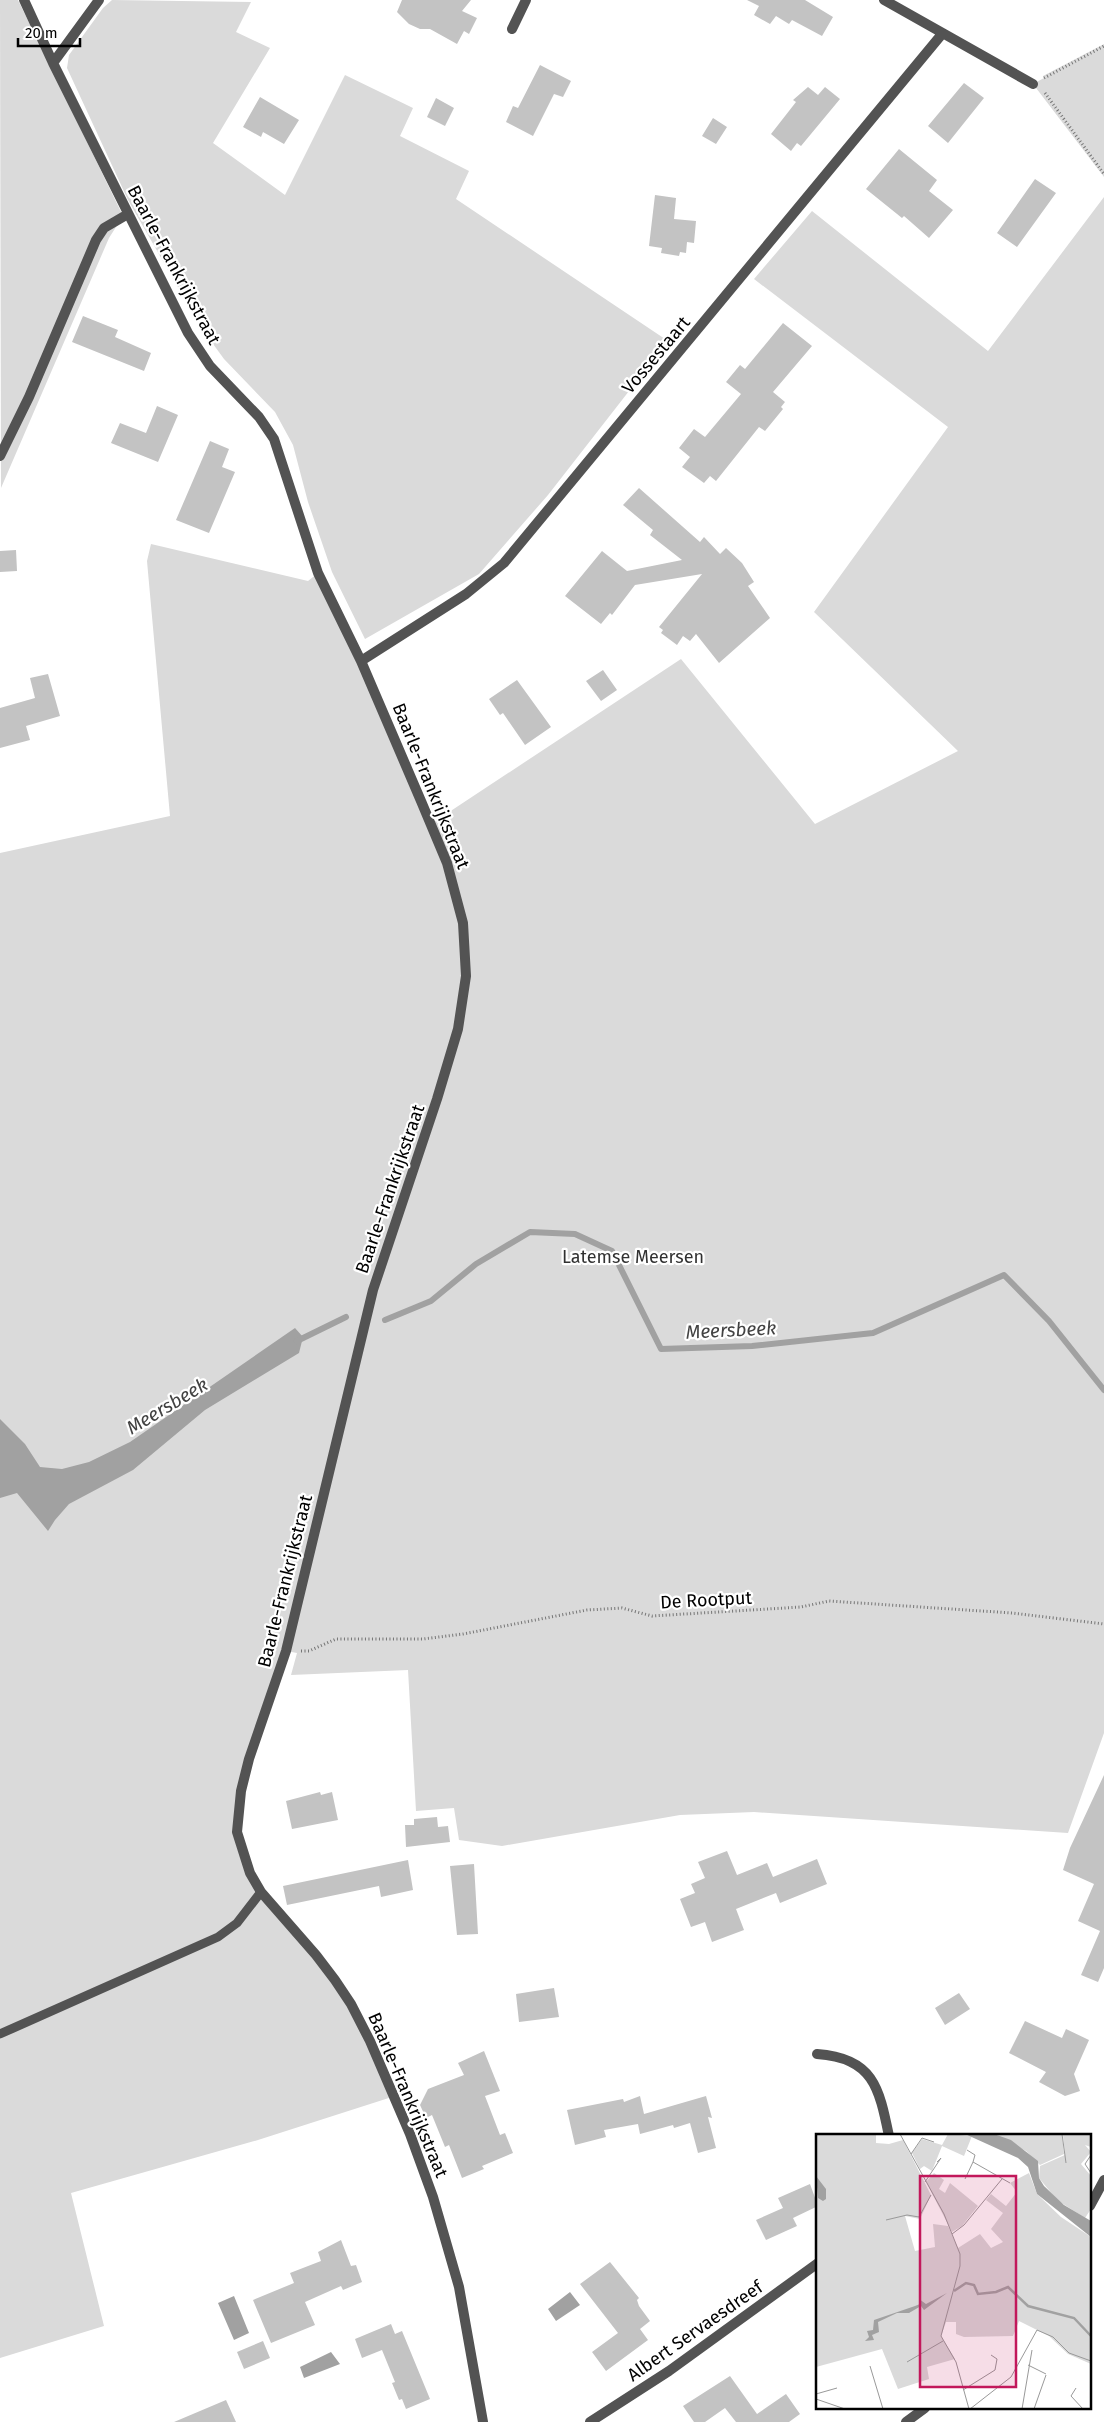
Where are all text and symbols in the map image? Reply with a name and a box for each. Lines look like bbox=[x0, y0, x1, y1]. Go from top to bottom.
scale bar bbox=[18, 15, 80, 47]
text: 20 m bbox=[25, 24, 58, 42]
street label: Baarle-Frankrijkstraat bbox=[123, 182, 226, 349]
street label: Vossestaart bbox=[617, 311, 695, 398]
street label: Baarle-Frankrijkstraat bbox=[388, 700, 475, 873]
street label: Baarle-Frankrijkstraat bbox=[351, 1101, 429, 1276]
park label: Latemse Meersen bbox=[562, 1246, 704, 1268]
water label: Meersbeek bbox=[685, 1316, 777, 1344]
water label: Meersbeek bbox=[122, 1373, 212, 1439]
street label: Baarle-Frankrijkstraat bbox=[253, 1492, 317, 1670]
street label: De Rootput bbox=[659, 1587, 753, 1613]
street label: Baarle-Frankrijkstraat bbox=[363, 2009, 453, 2181]
inset map bbox=[816, 2134, 1092, 2410]
street label: Albert Servaesdreef bbox=[623, 2275, 769, 2386]

